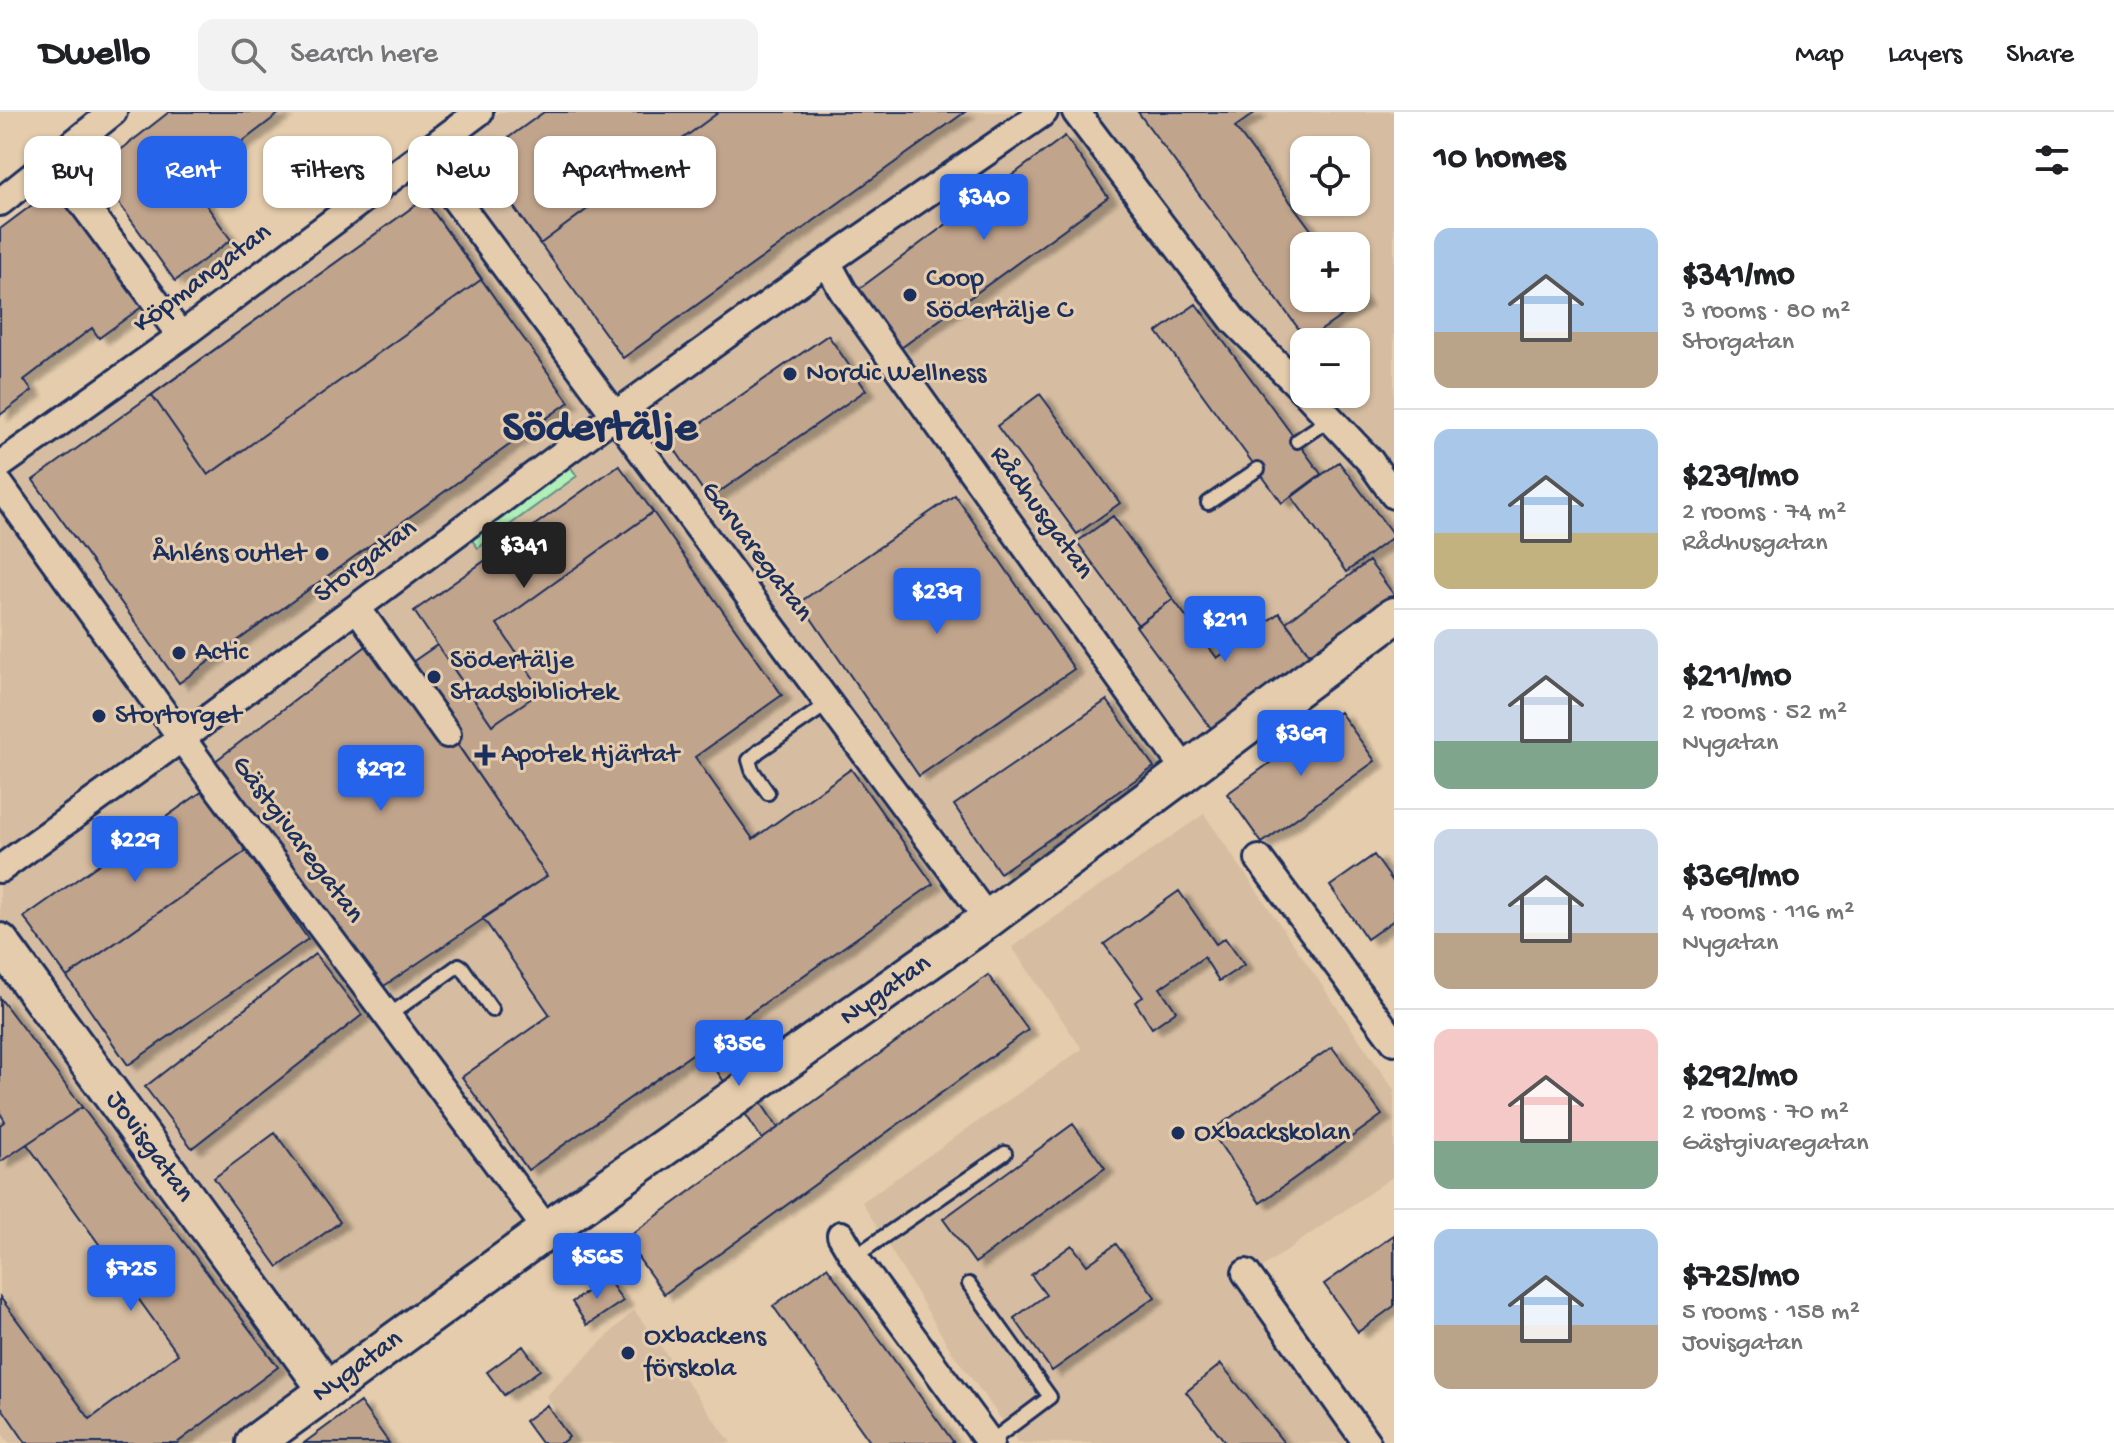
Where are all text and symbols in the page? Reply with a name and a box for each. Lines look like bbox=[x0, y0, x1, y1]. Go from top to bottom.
search box bbox=[198, 19, 758, 91]
text: Dwello bbox=[40, 33, 150, 77]
icon: search bbox=[226, 33, 270, 77]
text: Search here bbox=[290, 38, 438, 73]
text: Map bbox=[1795, 39, 1844, 72]
text: Layers bbox=[1888, 39, 1962, 72]
text: Share bbox=[2006, 39, 2074, 72]
chip: Buy bbox=[24, 136, 121, 208]
chip: Rent bbox=[137, 136, 247, 208]
chip: Filters bbox=[263, 136, 392, 208]
chip: New bbox=[408, 136, 518, 208]
chip: Apartment bbox=[534, 136, 716, 208]
map controls bbox=[1290, 136, 1370, 408]
button: locate bbox=[1290, 136, 1370, 216]
icon: filters bbox=[2030, 138, 2074, 182]
text: 10 homes bbox=[1434, 140, 1565, 180]
pin: $340 bbox=[937, 174, 1031, 242]
text: $340 bbox=[958, 184, 1010, 215]
street label: Köpmangatan bbox=[127, 216, 279, 342]
button: + bbox=[1290, 232, 1370, 312]
text: $341/mo bbox=[1682, 257, 1795, 297]
icon: home bbox=[1498, 260, 1594, 356]
place label: Coop Södertälje C bbox=[926, 263, 1074, 328]
marker: Coop Södertälje C bbox=[901, 286, 919, 304]
text: 3 rooms · 80 m² bbox=[1682, 297, 1850, 328]
button: − bbox=[1290, 328, 1370, 408]
text: Storgatan bbox=[1682, 328, 1794, 359]
place label: Nordic Wellness bbox=[806, 358, 987, 391]
marker: Nordic Wellness bbox=[781, 365, 799, 383]
district label: Södertälje bbox=[503, 404, 699, 456]
street label: Rådhusgatan bbox=[982, 440, 1101, 587]
text: $239/mo bbox=[1682, 458, 1799, 498]
icon: home bbox=[1498, 461, 1594, 557]
street label: Garvaregatan bbox=[693, 475, 820, 629]
text: 2 rooms · 74 m² bbox=[1682, 498, 1846, 529]
street label: Storgatan bbox=[308, 512, 425, 611]
pin: $341 bbox=[477, 522, 571, 590]
text: Rådhusgatan bbox=[1682, 529, 1828, 560]
text: $341 bbox=[500, 532, 548, 563]
place label: Åhléns outlet bbox=[152, 537, 309, 571]
marker: Åhléns outlet bbox=[313, 545, 331, 563]
pin: $239 bbox=[890, 568, 984, 636]
text: $239 bbox=[912, 578, 962, 609]
pin: $211 bbox=[1178, 596, 1272, 664]
text: $211 bbox=[1202, 606, 1248, 637]
place label: Actic bbox=[195, 637, 250, 670]
marker: Actic bbox=[170, 644, 188, 662]
place label: Södertälje Stadsbibliotek bbox=[450, 645, 620, 710]
text: $211/mo bbox=[1682, 658, 1791, 698]
icon: home bbox=[1498, 661, 1594, 757]
marker: Södertälje Stadsbibliotek bbox=[425, 668, 443, 686]
text: 2 rooms · 52 m² bbox=[1682, 698, 1847, 729]
place label: Stortorget bbox=[115, 700, 244, 733]
marker: Stortorget bbox=[90, 707, 108, 725]
pin: $369 bbox=[1254, 710, 1348, 778]
text: $369 bbox=[1275, 720, 1327, 751]
text: Nygatan bbox=[1682, 729, 1778, 760]
place label: Apotek Hjärtat bbox=[501, 739, 681, 772]
pin: $292 bbox=[334, 745, 428, 813]
marker: Apotek Hjärtat bbox=[476, 746, 494, 764]
street label: Gästgivaregatan bbox=[223, 750, 371, 931]
text: $292 bbox=[356, 755, 406, 786]
pin: $229 bbox=[88, 816, 182, 884]
text: $229 bbox=[110, 826, 160, 857]
text: $369/mo bbox=[1682, 858, 1799, 898]
icon: home bbox=[1498, 861, 1594, 957]
text: 4 rooms · 116 m² bbox=[1682, 898, 1854, 929]
text: Nygatan bbox=[1682, 929, 1778, 960]
street label: Nygatan bbox=[834, 947, 939, 1034]
pin: $356 bbox=[692, 1020, 786, 1088]
text: $356 bbox=[713, 1030, 765, 1061]
text: $292/mo bbox=[1682, 1058, 1798, 1098]
icon: home bbox=[1498, 1061, 1594, 1157]
street label: Jovisgatan bbox=[97, 1085, 201, 1210]
text: 2 rooms · 70 m² bbox=[1682, 1098, 1849, 1129]
place label: Oxbackskolan bbox=[1194, 1117, 1351, 1150]
marker: Oxbackskolan bbox=[1169, 1124, 1187, 1142]
text: Gästgivaregatan bbox=[1682, 1129, 1869, 1160]
pin: $565 bbox=[550, 1233, 644, 1301]
text: $565 bbox=[571, 1243, 623, 1274]
pin: $725 bbox=[84, 1245, 178, 1313]
text: $725 bbox=[105, 1255, 157, 1286]
text: $725/mo bbox=[1682, 1258, 1799, 1298]
icon: home bbox=[1498, 1261, 1594, 1357]
text: 5 rooms · 158 m² bbox=[1682, 1298, 1860, 1329]
place label: Oxbackens förskola bbox=[643, 1321, 767, 1386]
street label: Nygatan bbox=[306, 1323, 410, 1411]
text: Jovisgatan bbox=[1682, 1329, 1803, 1360]
marker: Oxbackens förskola bbox=[619, 1344, 637, 1362]

